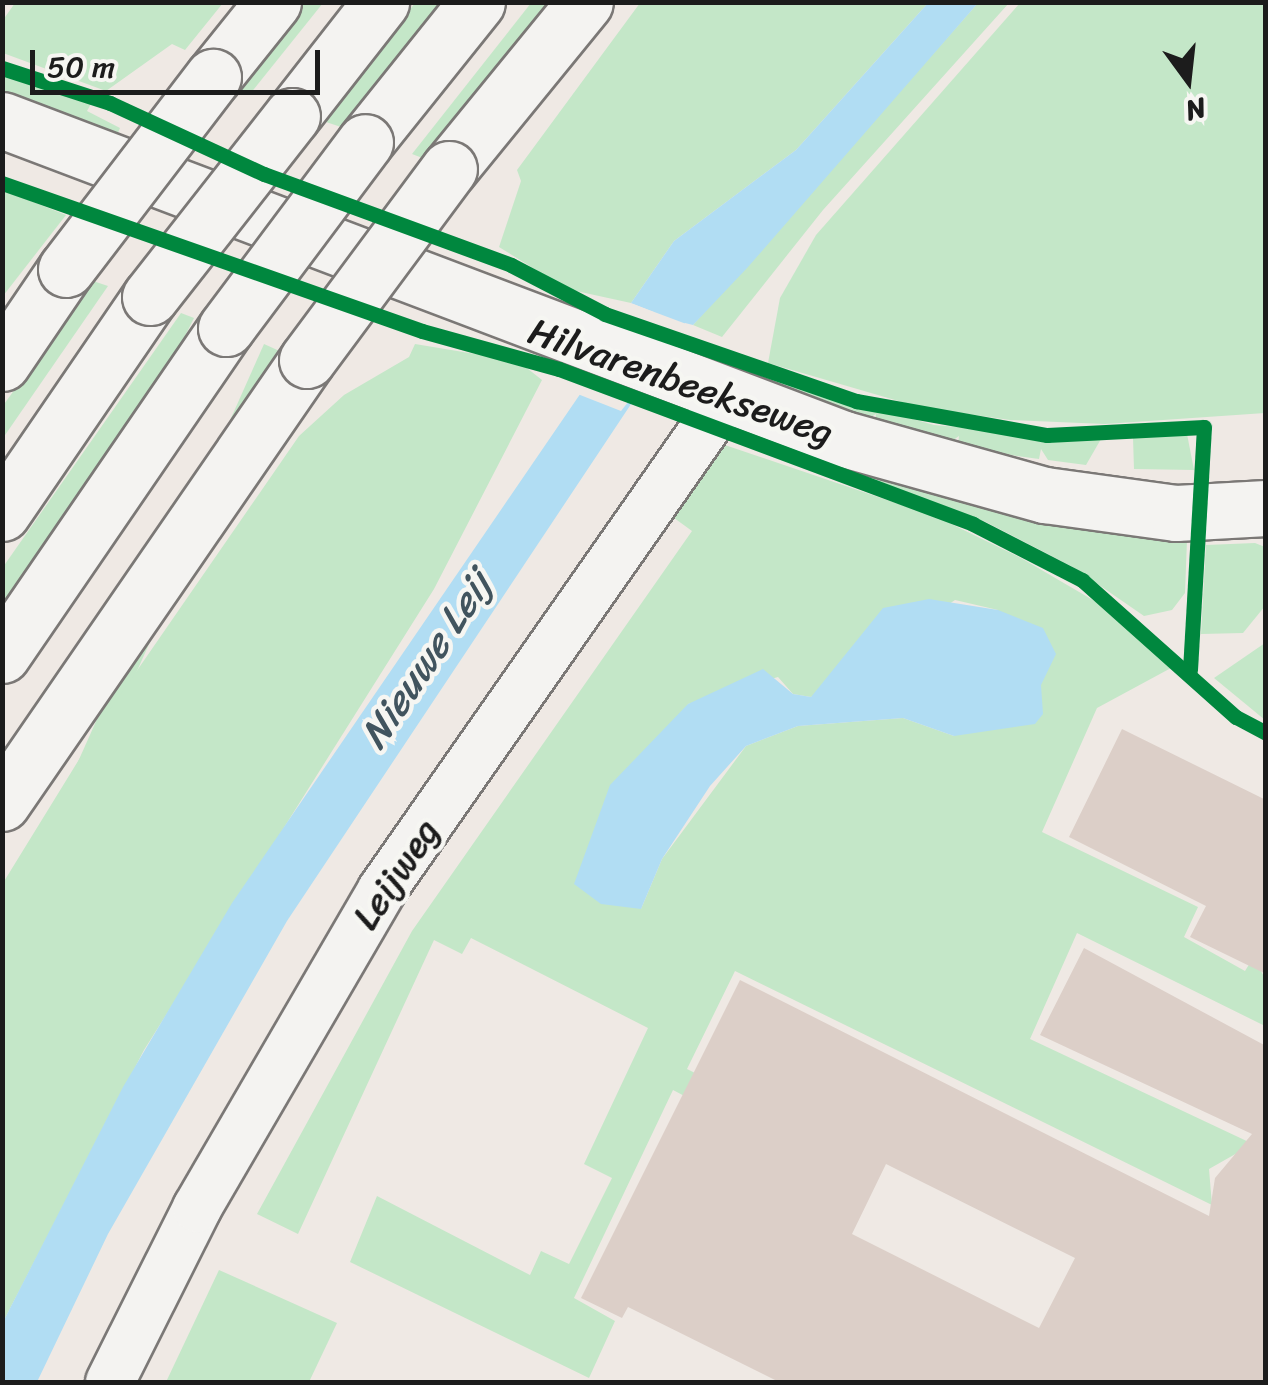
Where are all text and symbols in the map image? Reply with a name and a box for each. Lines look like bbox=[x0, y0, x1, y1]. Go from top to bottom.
scale bar bbox=[35, 30, 325, 92]
north arrow bbox=[1138, 30, 1238, 130]
text: 50 m bbox=[47, 40, 115, 94]
text: N bbox=[1180, 83, 1212, 136]
street label: Hilvarenbeekseweg bbox=[522, 308, 840, 456]
water label: Nieuwe Leij bbox=[350, 563, 502, 757]
street label: Leijweg bbox=[343, 810, 449, 938]

